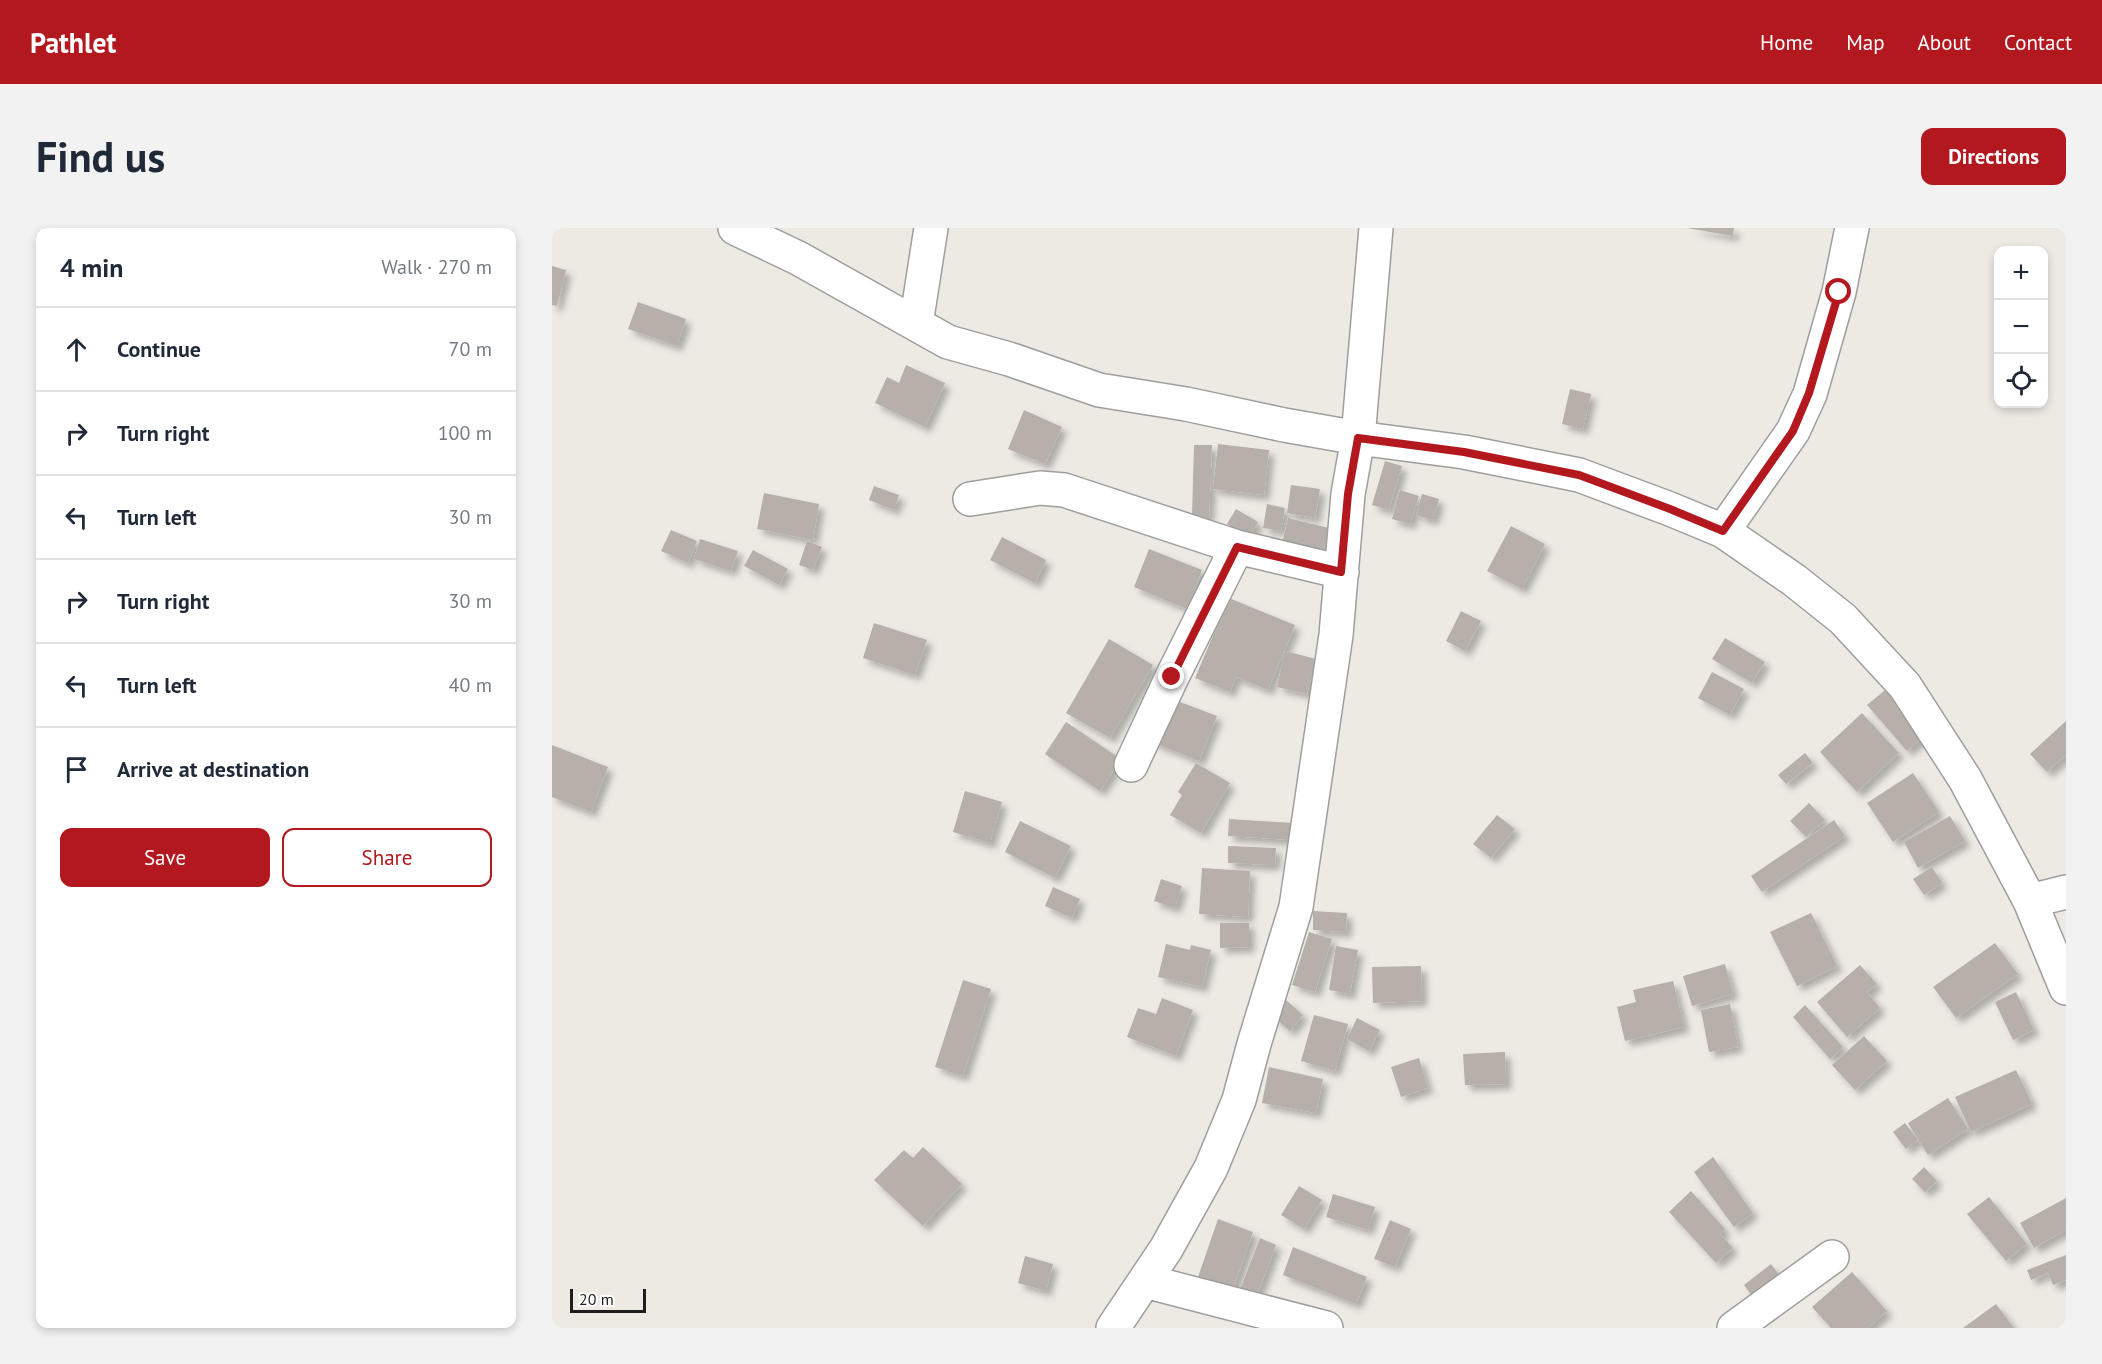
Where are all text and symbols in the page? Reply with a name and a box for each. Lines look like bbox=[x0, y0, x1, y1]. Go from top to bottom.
text: Pathlet bbox=[30, 24, 116, 61]
text: Home bbox=[1760, 29, 1813, 56]
text: Map bbox=[1846, 29, 1885, 56]
text: About bbox=[1918, 29, 1971, 56]
text: Contact bbox=[2004, 29, 2072, 56]
button: Directions bbox=[1921, 128, 2066, 185]
text: Find us bbox=[36, 129, 165, 184]
map controls bbox=[1994, 246, 2048, 408]
button: + bbox=[1994, 246, 2048, 300]
text: 4 min bbox=[60, 251, 123, 284]
text: Walk · 270 m bbox=[381, 254, 492, 280]
route start bbox=[1825, 278, 1851, 304]
button: − bbox=[1994, 300, 2048, 354]
icon: ahead bbox=[60, 333, 93, 366]
text: Continue bbox=[117, 335, 201, 363]
text: 70 m bbox=[449, 336, 492, 362]
button: locate bbox=[1994, 354, 2048, 408]
icon: right bbox=[60, 417, 93, 450]
text: Turn right bbox=[117, 419, 209, 447]
text: 100 m bbox=[438, 420, 492, 446]
icon: left bbox=[60, 501, 93, 534]
text: Turn left bbox=[117, 503, 197, 531]
text: 30 m bbox=[449, 504, 492, 530]
icon: right bbox=[60, 585, 93, 618]
text: Turn right bbox=[117, 587, 209, 615]
text: 30 m bbox=[449, 588, 492, 614]
route end bbox=[1158, 663, 1184, 689]
icon: left bbox=[60, 669, 93, 702]
text: Turn left bbox=[117, 671, 197, 699]
text: 40 m bbox=[449, 672, 492, 698]
icon: arrive bbox=[60, 753, 93, 786]
text: Arrive at destination bbox=[117, 755, 309, 783]
button: Save bbox=[60, 828, 270, 887]
button: Share bbox=[282, 828, 492, 887]
scale bar bbox=[570, 1286, 646, 1314]
text: 20 m bbox=[579, 1289, 614, 1309]

